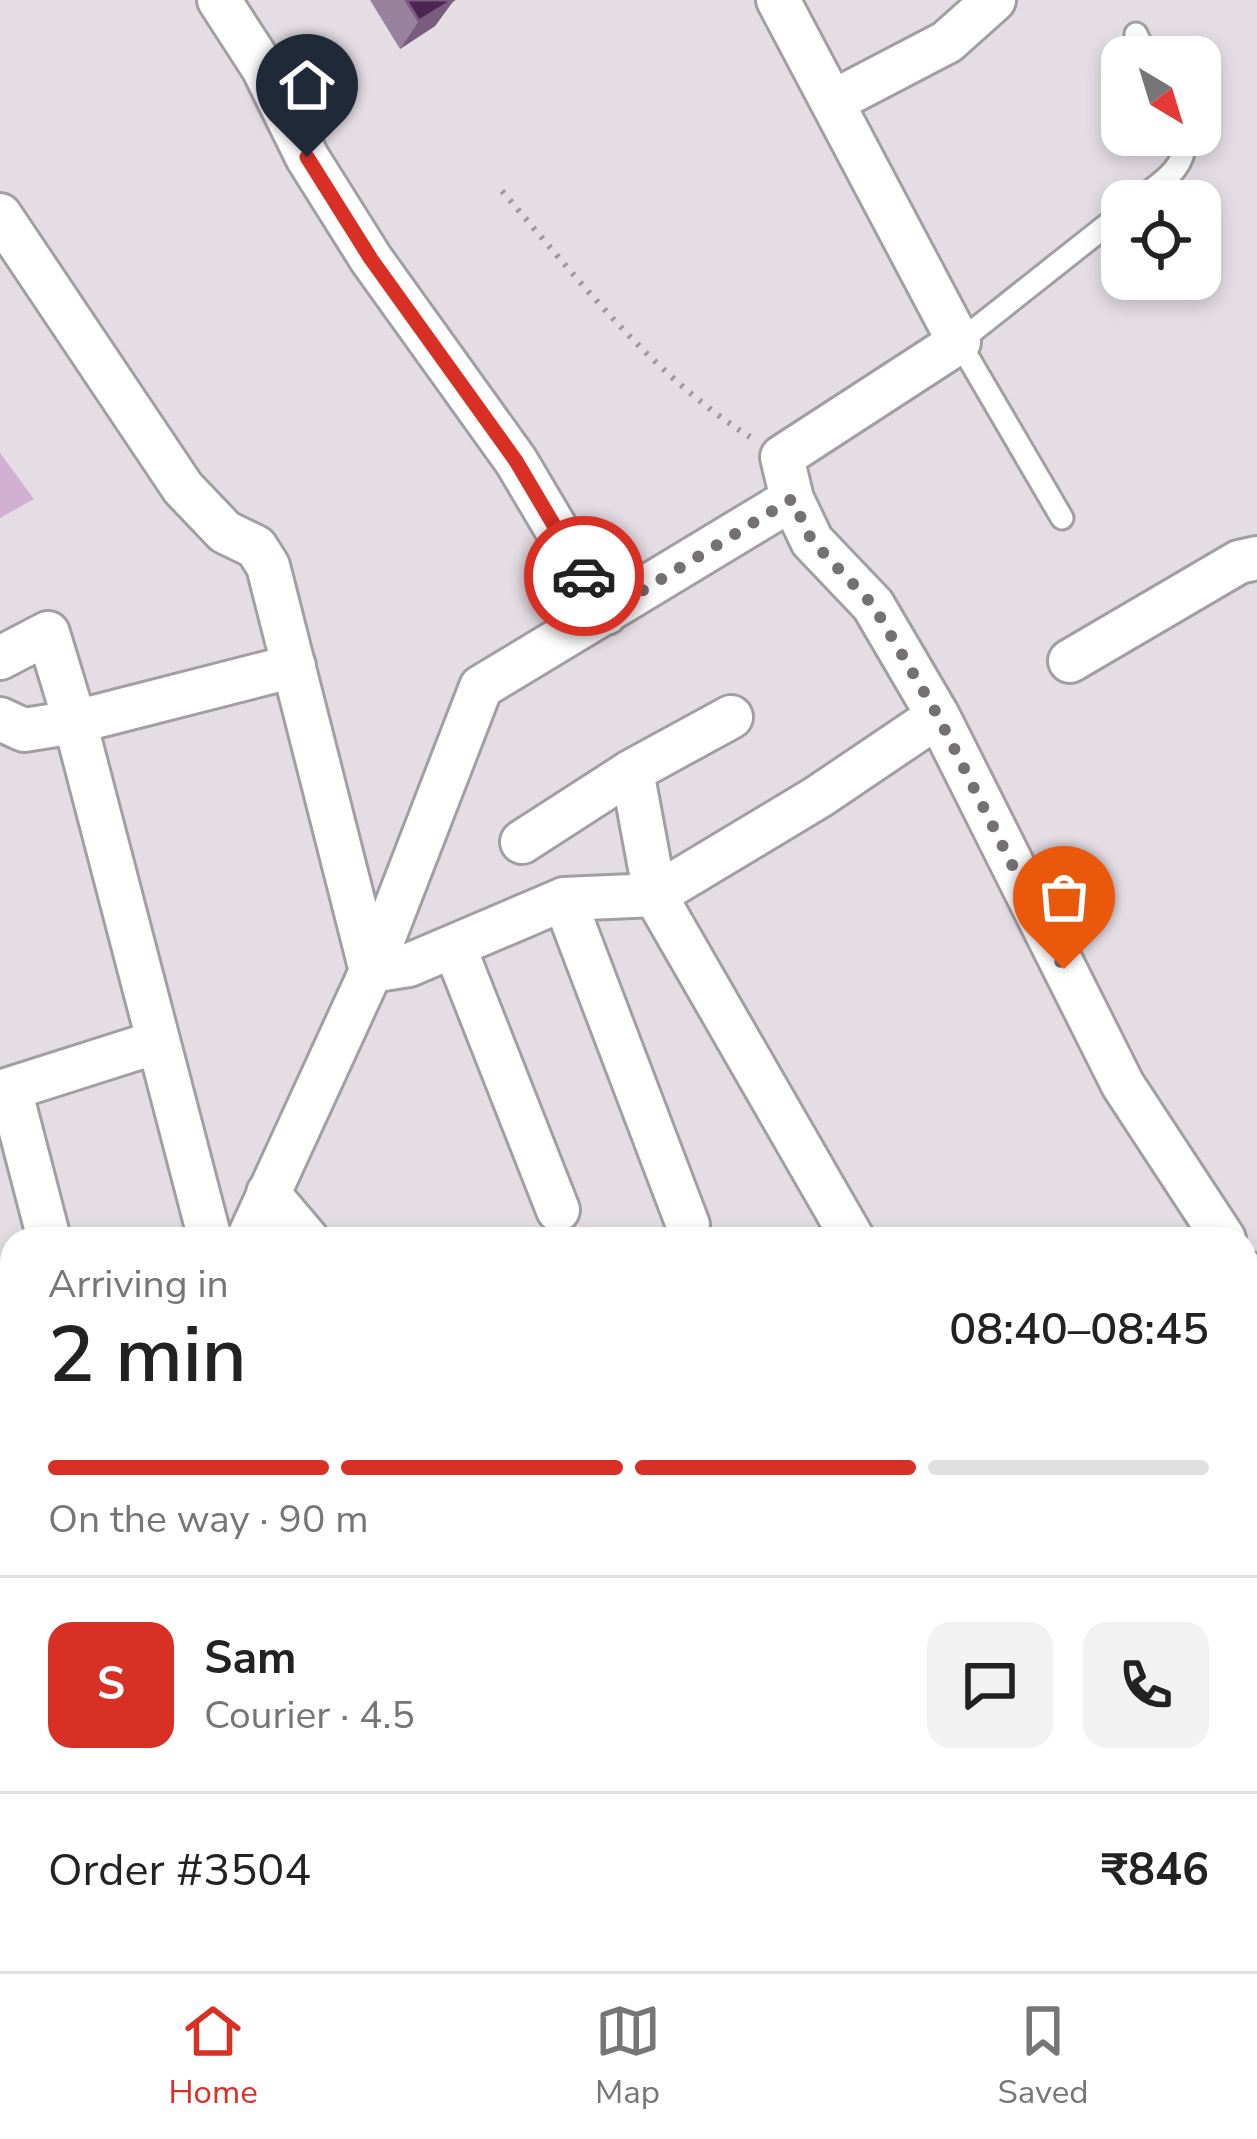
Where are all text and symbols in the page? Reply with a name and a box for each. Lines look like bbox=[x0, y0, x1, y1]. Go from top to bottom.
pin bbox=[256, 34, 358, 157]
north arrow bbox=[1101, 36, 1221, 156]
map controls bbox=[1101, 36, 1221, 300]
icon: home bbox=[274, 52, 340, 118]
button: locate bbox=[1101, 180, 1221, 300]
courier bbox=[524, 516, 644, 636]
icon: car bbox=[551, 543, 617, 609]
pin bbox=[1013, 846, 1115, 969]
icon: bag bbox=[1031, 864, 1097, 930]
text: Arriving in bbox=[48, 1258, 229, 1311]
text: 08:40–08:45 bbox=[949, 1299, 1209, 1360]
text: 2 min bbox=[48, 1302, 247, 1409]
text: On the way · 90 m bbox=[48, 1493, 369, 1546]
button: chat bbox=[927, 1622, 1053, 1748]
button: phone bbox=[1083, 1622, 1209, 1748]
text: Sam bbox=[204, 1628, 296, 1689]
text: S bbox=[97, 1654, 125, 1715]
text: Courier · 4.5 bbox=[204, 1689, 415, 1742]
text: Order #3504 bbox=[48, 1840, 311, 1901]
text: ₹846 bbox=[1101, 1840, 1209, 1901]
tab: Home bbox=[168, 1998, 258, 2115]
tab: Map bbox=[595, 1998, 661, 2115]
tab: Saved bbox=[997, 1998, 1089, 2115]

